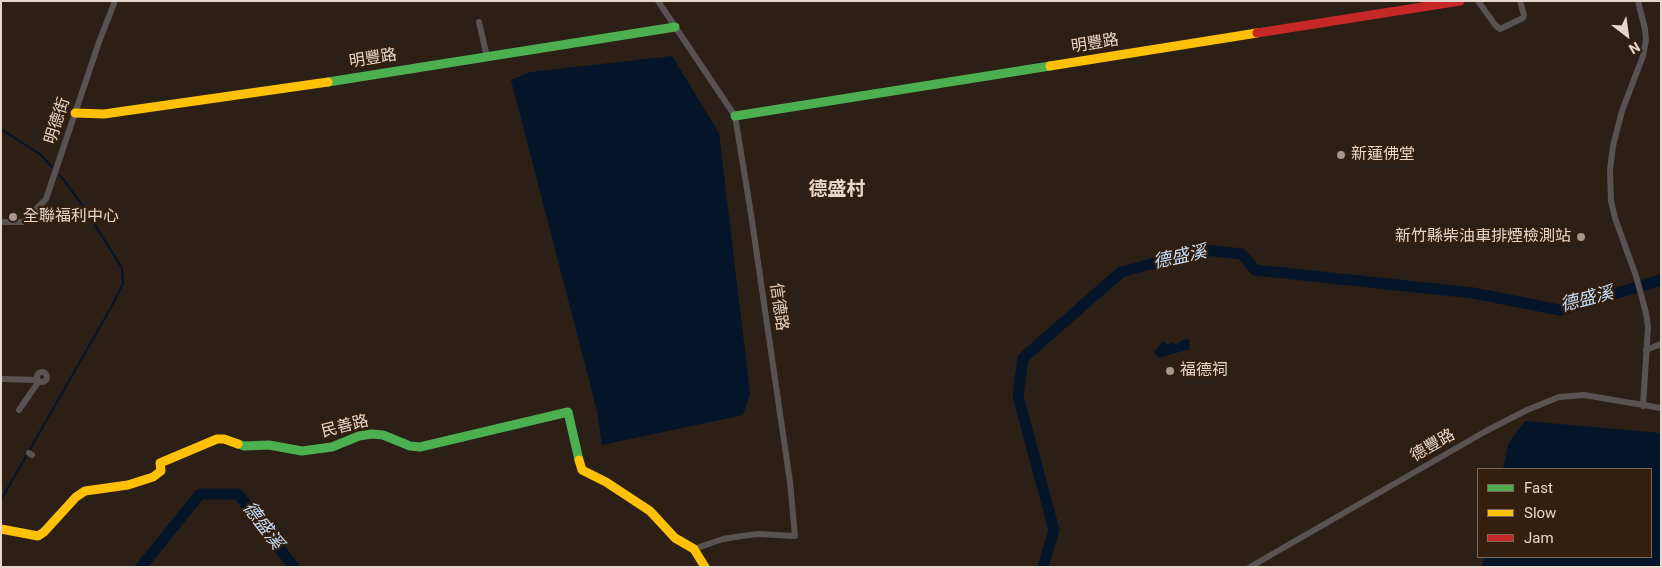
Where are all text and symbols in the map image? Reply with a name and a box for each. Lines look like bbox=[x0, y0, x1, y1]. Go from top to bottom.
north arrow bbox=[1602, 10, 1652, 60]
street label: 明豐路 bbox=[1070, 31, 1120, 57]
text: N bbox=[1626, 39, 1643, 57]
street label: 明豐路 bbox=[348, 46, 398, 72]
street label: 明德街 bbox=[41, 95, 75, 147]
place label: 新蓮佛堂 bbox=[1351, 145, 1415, 165]
marker: 新蓮佛堂 bbox=[1335, 149, 1347, 161]
district label: 德盛村 bbox=[809, 179, 865, 201]
place label: 全聯福利中心 bbox=[23, 207, 119, 227]
marker: 全聯福利中心 bbox=[7, 211, 19, 223]
place label: 新竹縣柴油車排煙檢測站 bbox=[1395, 227, 1571, 247]
marker: 新竹縣柴油車排煙檢測站 bbox=[1575, 231, 1587, 243]
water label: 德盛溪 bbox=[1151, 242, 1209, 274]
street label: 信德路 bbox=[765, 282, 791, 332]
water label: 德盛溪 bbox=[1558, 283, 1616, 317]
place label: 福德祠 bbox=[1180, 361, 1228, 381]
marker: 福德祠 bbox=[1164, 365, 1176, 377]
street label: 民善路 bbox=[319, 412, 371, 442]
street label: 德豐路 bbox=[1407, 426, 1459, 466]
legend bbox=[1477, 468, 1652, 558]
text: Fast bbox=[1524, 479, 1553, 497]
water label: 德盛溪 bbox=[237, 498, 287, 554]
text: Slow bbox=[1524, 504, 1556, 522]
text: Jam bbox=[1524, 529, 1554, 547]

